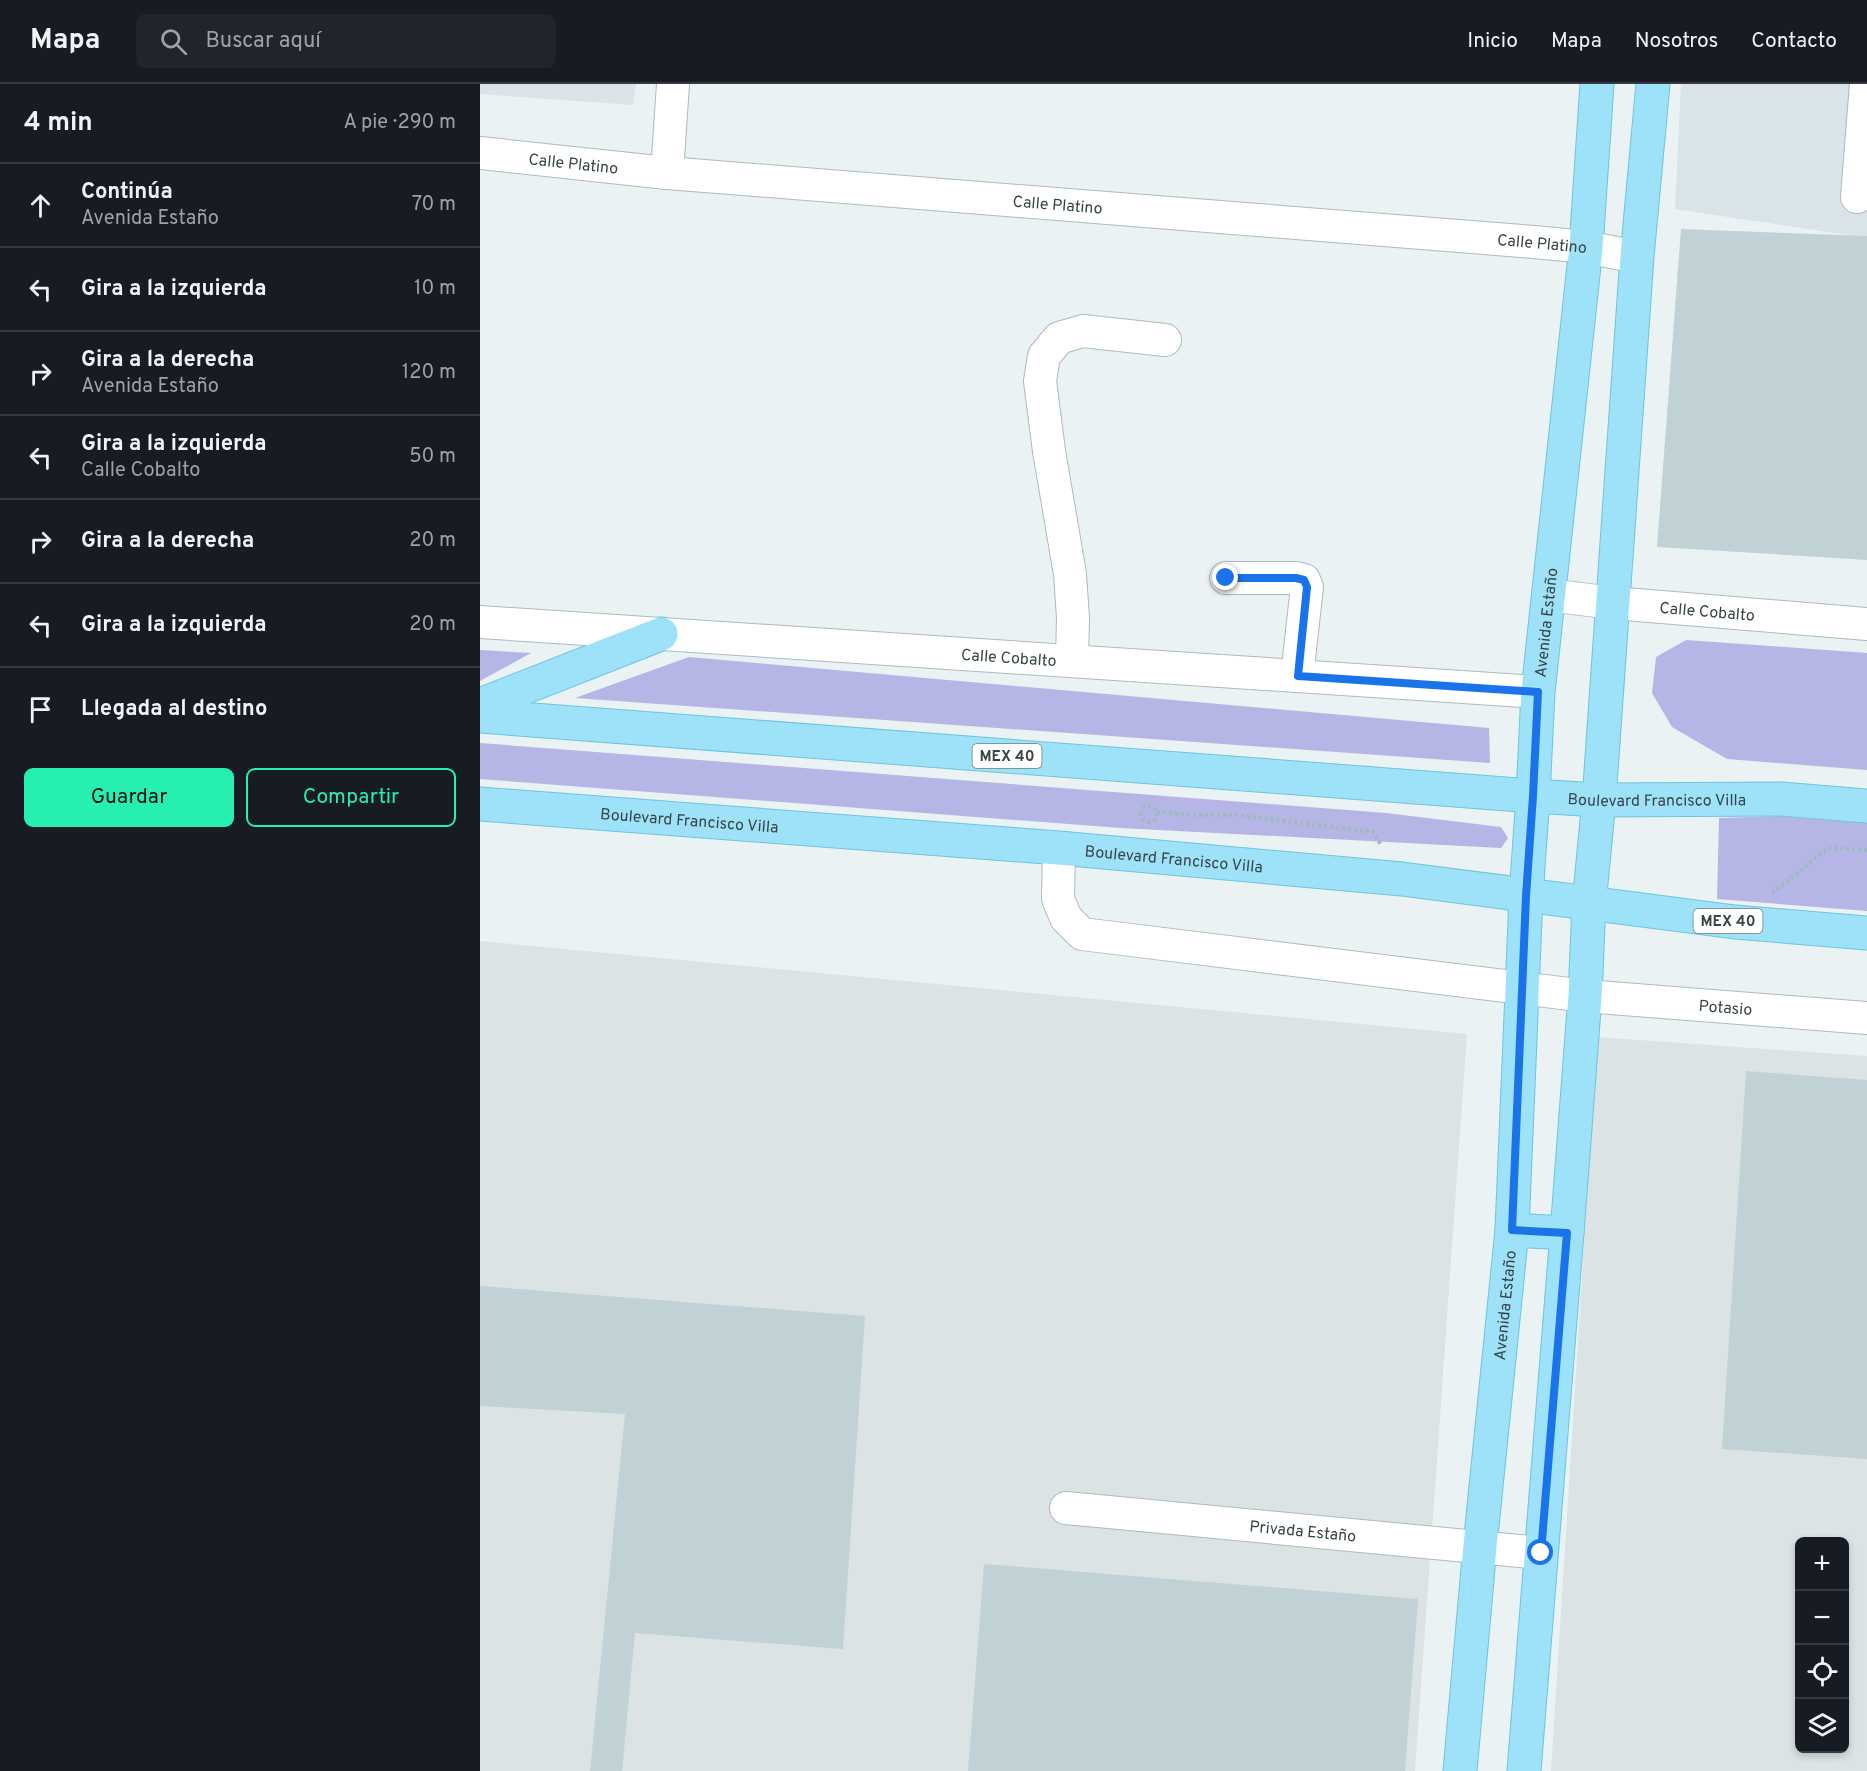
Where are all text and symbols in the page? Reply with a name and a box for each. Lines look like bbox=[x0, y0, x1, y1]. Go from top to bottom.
search box bbox=[136, 14, 556, 68]
text: Mapa bbox=[30, 23, 100, 59]
icon: search bbox=[157, 25, 190, 58]
text: Buscar aquí bbox=[205, 28, 321, 55]
text: Inicio bbox=[1467, 28, 1518, 55]
text: Mapa bbox=[1551, 28, 1602, 55]
text: Nosotros bbox=[1635, 28, 1718, 55]
text: Contacto bbox=[1751, 28, 1837, 55]
text: 4 min bbox=[24, 107, 93, 140]
text: A pie · 290 m bbox=[343, 110, 456, 136]
street label: Calle Platino bbox=[527, 150, 619, 180]
text: Continúa bbox=[81, 179, 173, 206]
icon: ahead bbox=[24, 189, 57, 222]
text: 70 m bbox=[412, 192, 456, 218]
street label: Calle Platino bbox=[1012, 193, 1103, 220]
text: Avenida Estaño bbox=[81, 206, 219, 232]
street label: Calle Platino bbox=[1496, 231, 1588, 259]
icon: left bbox=[24, 273, 57, 306]
text: Gira a la izquierda bbox=[81, 276, 267, 303]
text: 10 m bbox=[414, 276, 456, 302]
text: Gira a la derecha bbox=[81, 347, 254, 374]
icon: right bbox=[24, 357, 57, 390]
text: 120 m bbox=[402, 360, 456, 386]
text: Avenida Estaño bbox=[81, 374, 219, 400]
text: Gira a la izquierda bbox=[81, 431, 267, 458]
icon: left bbox=[24, 441, 57, 474]
text: 50 m bbox=[409, 444, 456, 470]
text: Calle Cobalto bbox=[81, 458, 200, 484]
icon: right bbox=[24, 525, 57, 558]
text: Gira a la derecha bbox=[81, 528, 254, 555]
text: 20 m bbox=[409, 528, 456, 554]
route end bbox=[1212, 564, 1238, 590]
street label: Avenida Estaño bbox=[1532, 567, 1563, 679]
street label: Calle Cobalto bbox=[1659, 599, 1756, 627]
icon: left bbox=[24, 609, 57, 642]
text: Gira a la izquierda bbox=[81, 612, 267, 639]
text: 20 m bbox=[409, 612, 456, 638]
street label: Calle Cobalto bbox=[960, 646, 1057, 672]
icon: arrive bbox=[24, 693, 57, 726]
text: Llegada al destino bbox=[81, 696, 267, 723]
road number: MEX 40 bbox=[972, 744, 1042, 768]
button: Guardar bbox=[24, 768, 234, 827]
button: Compartir bbox=[246, 768, 456, 827]
street label: Boulevard Francisco Villa bbox=[1567, 790, 1746, 812]
street label: Boulevard Francisco Villa bbox=[599, 805, 779, 839]
street label: Boulevard Francisco Villa bbox=[1084, 842, 1264, 878]
road number: MEX 40 bbox=[1694, 909, 1762, 933]
street label: Potasio bbox=[1698, 997, 1753, 1021]
street label: Avenida Estaño bbox=[1491, 1249, 1522, 1361]
street label: Privada Estaño bbox=[1248, 1517, 1357, 1547]
map controls bbox=[1795, 1537, 1849, 1753]
button: + bbox=[1795, 1537, 1849, 1591]
route start bbox=[1527, 1539, 1553, 1565]
button: − bbox=[1795, 1591, 1849, 1645]
button: locate bbox=[1795, 1645, 1849, 1699]
button: layers bbox=[1795, 1699, 1849, 1753]

